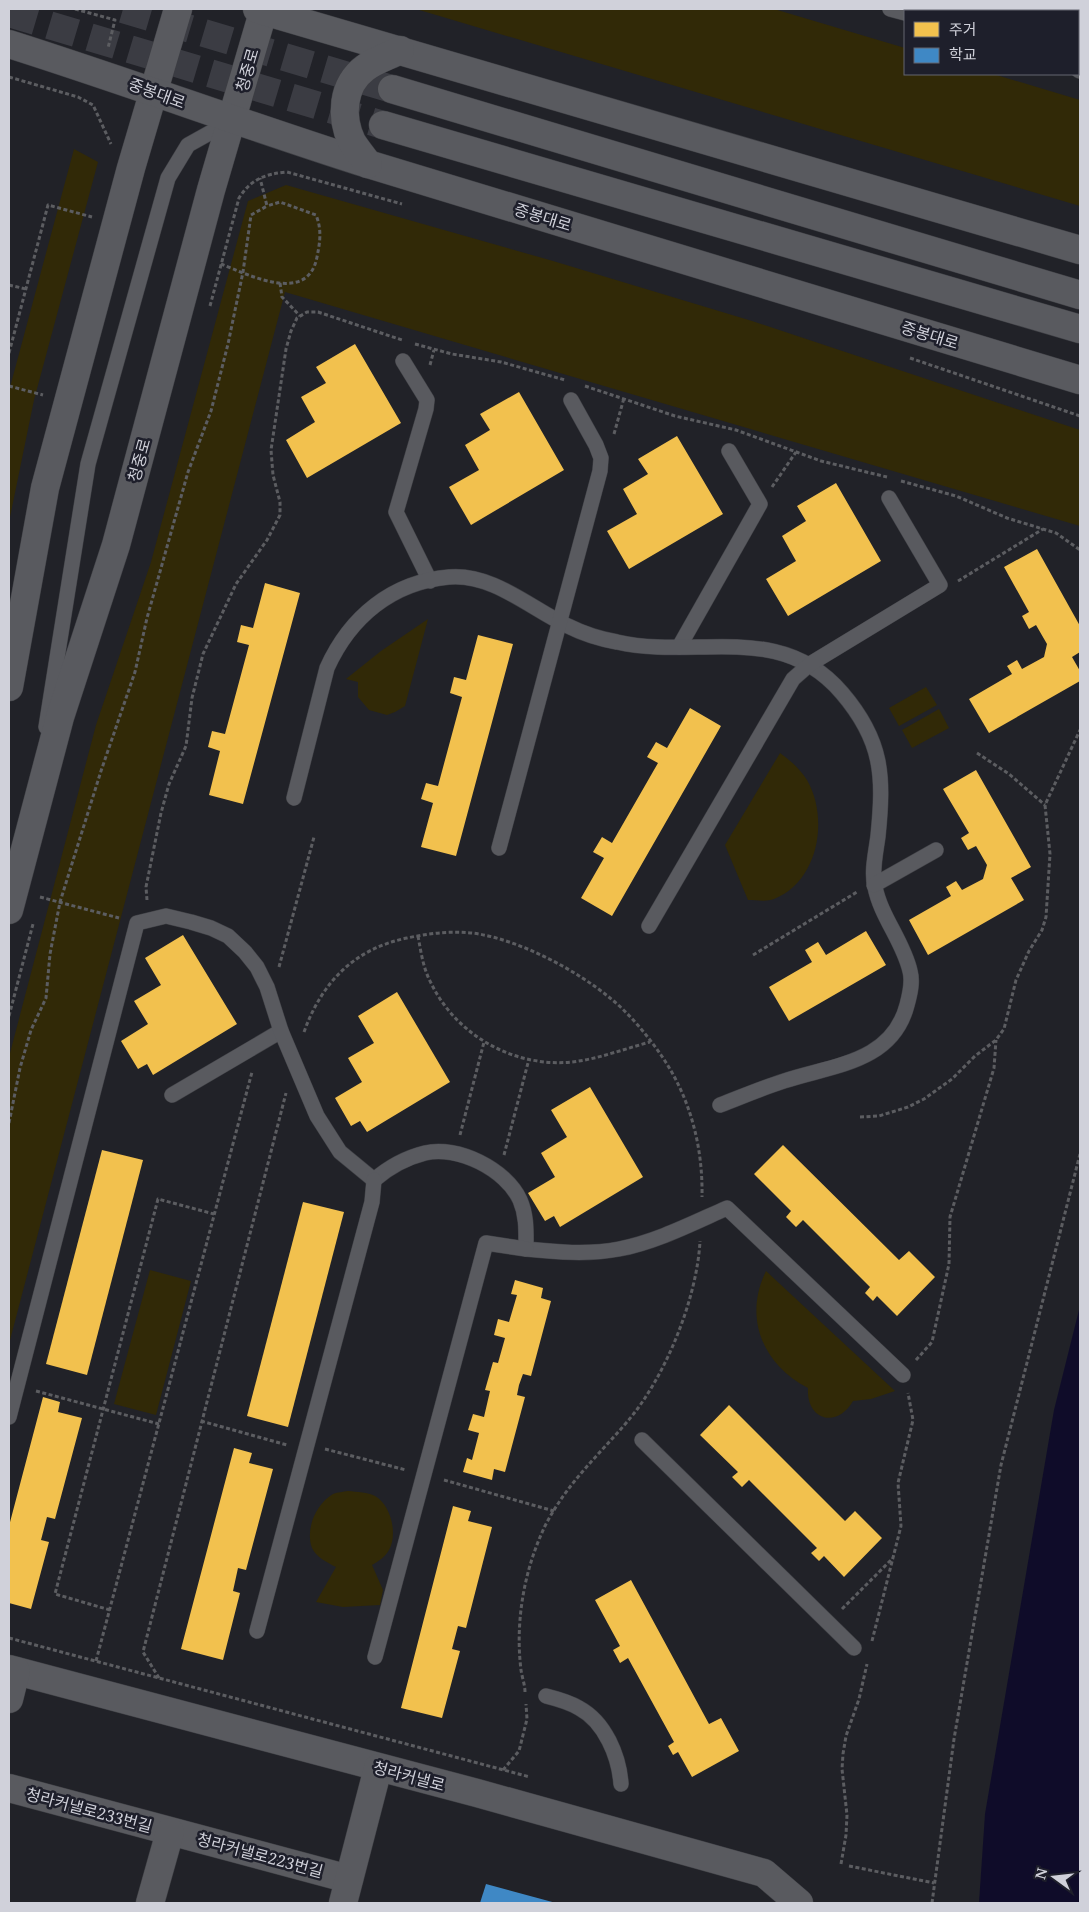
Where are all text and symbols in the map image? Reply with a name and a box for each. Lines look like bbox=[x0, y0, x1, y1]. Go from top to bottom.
legend bbox=[904, 10, 1079, 75]
text: 주거 bbox=[949, 19, 977, 39]
text: 학교 bbox=[949, 44, 977, 64]
street label: 청중로 bbox=[230, 45, 264, 94]
street label: 중봉대로 bbox=[126, 73, 189, 113]
street label: 중봉대로 bbox=[512, 198, 575, 236]
street label: 중봉대로 bbox=[899, 316, 962, 354]
street label: 청중로 bbox=[123, 436, 155, 484]
street label: 청라커낼로 bbox=[371, 1756, 448, 1796]
street label: 청라커낼로233번길 bbox=[23, 1783, 155, 1837]
street label: 청라커낼로223번길 bbox=[194, 1828, 326, 1882]
north arrow bbox=[1029, 1852, 1079, 1902]
text: N bbox=[1030, 1866, 1052, 1881]

